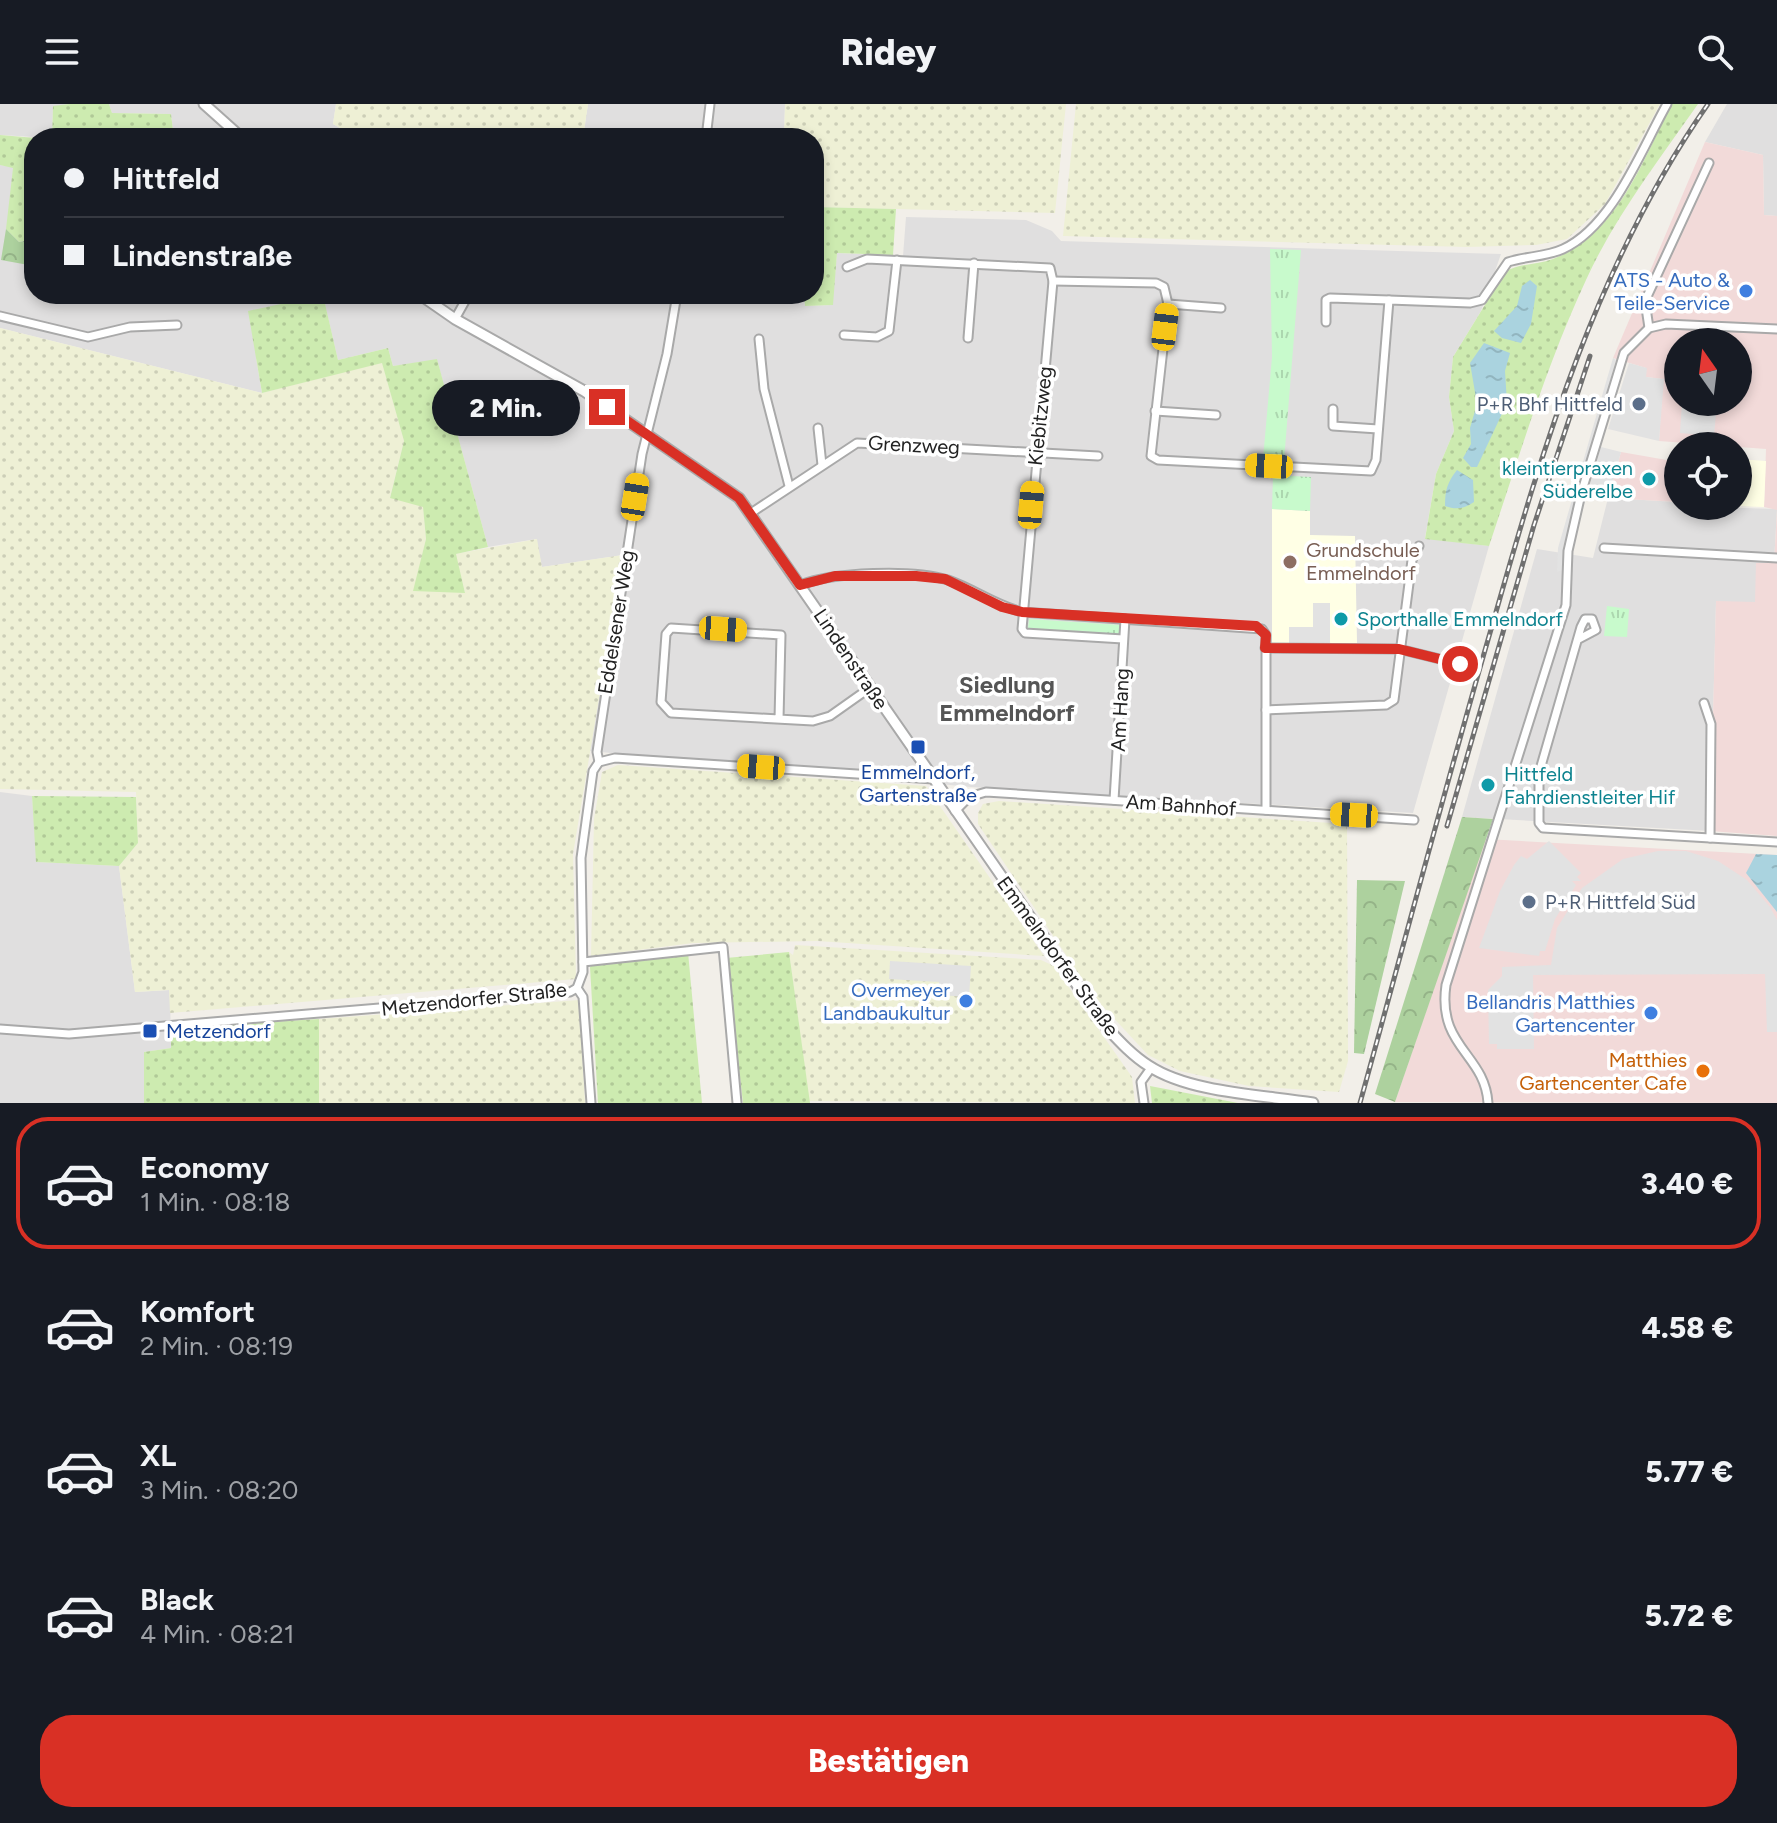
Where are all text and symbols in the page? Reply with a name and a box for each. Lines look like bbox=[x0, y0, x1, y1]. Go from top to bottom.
icon: menu bbox=[40, 30, 84, 74]
icon: search bbox=[1693, 30, 1737, 74]
text: Ridey bbox=[841, 31, 936, 74]
text: Hittfeld bbox=[112, 160, 220, 197]
text: Lindenstraße bbox=[112, 237, 292, 274]
place label: ATS - Auto & Teile-Service bbox=[1614, 268, 1730, 315]
marker: ATS - Auto & Teile-Service bbox=[1737, 282, 1755, 300]
car bbox=[1150, 302, 1180, 352]
north arrow bbox=[1664, 328, 1752, 416]
map controls bbox=[1664, 328, 1752, 520]
street label: Kiebitzweg bbox=[1023, 365, 1057, 467]
callout: 2 Min. bbox=[431, 379, 579, 435]
route end bbox=[589, 389, 625, 425]
text: 2 Min. bbox=[470, 392, 542, 424]
place label: P+R Bhf Hittfeld bbox=[1477, 392, 1623, 416]
marker: P+R Bhf Hittfeld bbox=[1630, 395, 1648, 413]
street label: Grenzweg bbox=[867, 431, 961, 459]
button: locate bbox=[1664, 432, 1752, 520]
car bbox=[1244, 453, 1294, 479]
place label: kleintierpraxen Süderelbe bbox=[1502, 456, 1633, 503]
marker: kleintierpraxen Süderelbe bbox=[1640, 470, 1658, 488]
car bbox=[619, 471, 651, 523]
car bbox=[1017, 480, 1045, 530]
place label: Grundschule Emmelndorf bbox=[1306, 538, 1420, 585]
street label: Eddelsener Weg bbox=[593, 548, 639, 696]
marker: Grundschule Emmelndorf bbox=[1281, 553, 1299, 571]
street label: Lindenstraße bbox=[809, 604, 893, 714]
place label: Sporthalle Emmelndorf bbox=[1357, 607, 1563, 631]
marker: Sporthalle Emmelndorf bbox=[1332, 610, 1350, 628]
car bbox=[698, 615, 748, 643]
route start bbox=[1442, 646, 1478, 682]
street label: Am Hang bbox=[1106, 668, 1134, 752]
district label: Siedlung Emmelndorf bbox=[939, 670, 1075, 727]
marker: Emmelndorf, Gartenstraße bbox=[909, 738, 927, 756]
car bbox=[736, 753, 786, 781]
place label: Emmelndorf, Gartenstraße bbox=[859, 760, 977, 807]
place label: Hittfeld Fahrdienstleiter Hif bbox=[1504, 762, 1676, 809]
marker: Hittfeld Fahrdienstleiter Hif bbox=[1479, 776, 1497, 794]
street label: Am Bahnhof bbox=[1125, 789, 1238, 821]
car bbox=[1329, 802, 1379, 828]
street label: Emmelndorfer Straße bbox=[992, 872, 1124, 1041]
place label: P+R Hittfeld Süd bbox=[1545, 890, 1696, 914]
marker: P+R Hittfeld Süd bbox=[1520, 893, 1538, 911]
street label: Metzendorfer Straße bbox=[380, 977, 568, 1021]
place label: Overmeyer Landbaukultur bbox=[823, 978, 950, 1025]
place label: Bellandris Matthies Gartencenter bbox=[1466, 990, 1635, 1037]
marker: Overmeyer Landbaukultur bbox=[957, 992, 975, 1010]
marker: Bellandris Matthies Gartencenter bbox=[1642, 1004, 1660, 1022]
place label: Metzendorf bbox=[166, 1019, 271, 1043]
marker: Metzendorf bbox=[141, 1022, 159, 1040]
place label: Matthies Gartencenter Cafe bbox=[1519, 1048, 1687, 1095]
marker: Matthies Gartencenter Cafe bbox=[1694, 1062, 1712, 1080]
icon: car bbox=[44, 1147, 116, 1219]
text: Economy bbox=[140, 1149, 269, 1186]
text: 3.40 € bbox=[1641, 1165, 1733, 1202]
text: 1 Min. · 08:18 bbox=[140, 1186, 290, 1218]
icon: car bbox=[44, 1291, 116, 1363]
text: Komfort bbox=[140, 1293, 255, 1330]
text: 4.58 € bbox=[1642, 1309, 1733, 1346]
text: 2 Min. · 08:19 bbox=[140, 1330, 293, 1362]
icon: car bbox=[44, 1435, 116, 1507]
text: XL bbox=[140, 1437, 176, 1474]
text: 5.77 € bbox=[1645, 1453, 1733, 1490]
text: 3 Min. · 08:20 bbox=[140, 1474, 298, 1506]
icon: car bbox=[44, 1579, 116, 1651]
text: Black bbox=[140, 1581, 214, 1618]
text: 5.72 € bbox=[1645, 1597, 1733, 1634]
text: 4 Min. · 08:21 bbox=[140, 1618, 294, 1650]
button: Bestätigen bbox=[40, 1715, 1737, 1807]

